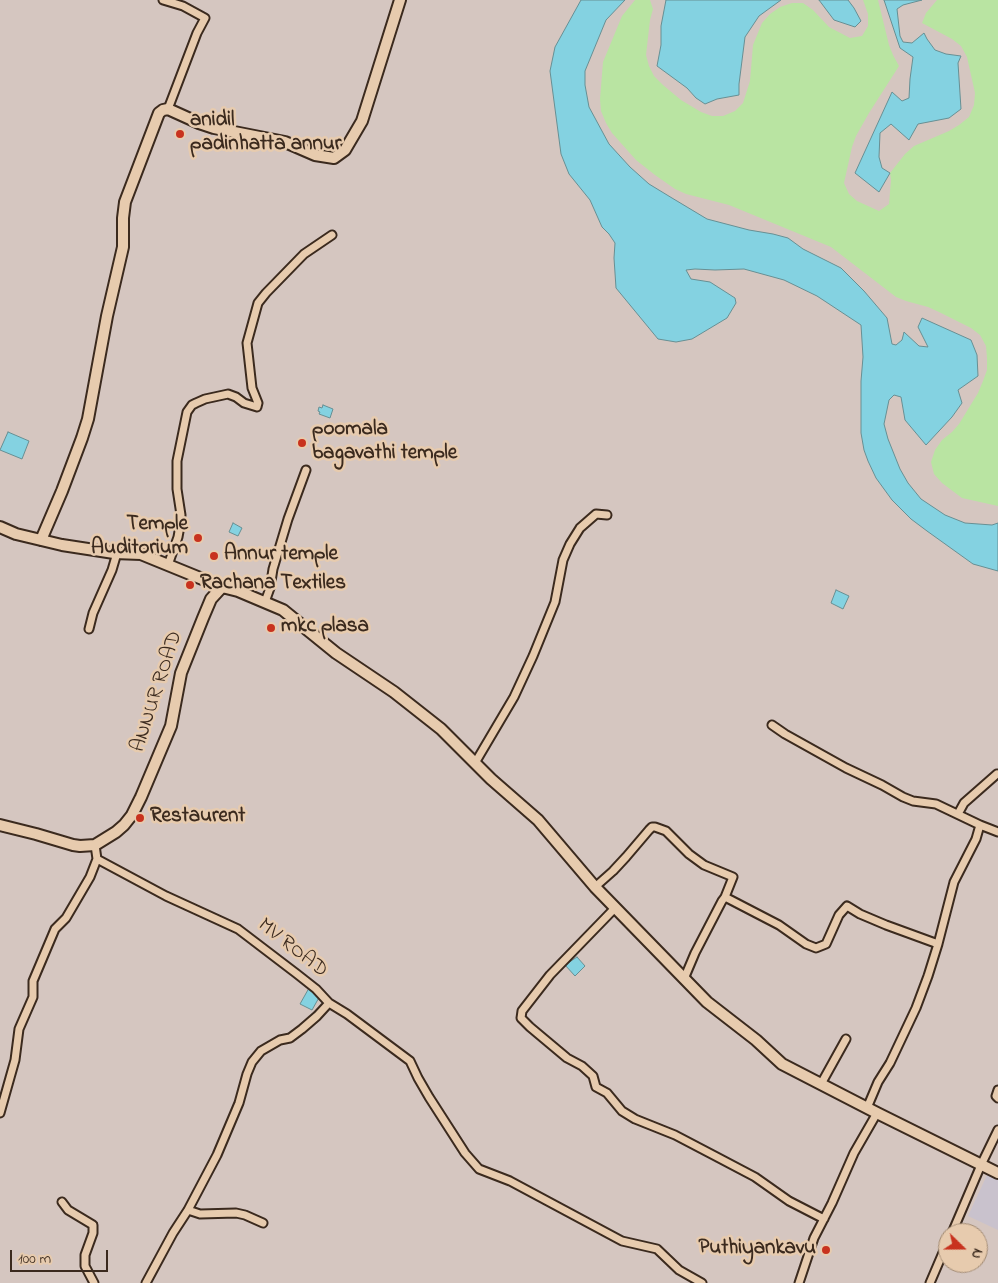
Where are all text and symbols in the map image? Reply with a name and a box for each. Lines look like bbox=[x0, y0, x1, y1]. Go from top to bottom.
place label: anidil padinhatta annur bbox=[190, 109, 341, 159]
marker: anidil padinhatta annur bbox=[174, 128, 186, 140]
place label: poomala bagavathi temple bbox=[312, 418, 457, 468]
marker: poomala bagavathi temple bbox=[296, 437, 308, 449]
place label: Temple Auditorium bbox=[91, 513, 188, 563]
marker: Temple Auditorium bbox=[192, 532, 204, 544]
place label: Annur temple bbox=[224, 543, 338, 569]
marker: Annur temple bbox=[208, 550, 220, 562]
place label: Rachana Textiles bbox=[200, 572, 346, 598]
marker: Rachana Textiles bbox=[184, 579, 196, 591]
place label: mkc plasa bbox=[281, 615, 369, 641]
marker: mkc plasa bbox=[265, 622, 277, 634]
street label: ANNUR ROAD bbox=[127, 628, 189, 756]
place label: Restaurent bbox=[150, 805, 245, 831]
marker: Restaurent bbox=[134, 812, 146, 824]
street label: MV ROAD bbox=[252, 914, 332, 984]
north arrow bbox=[938, 1223, 988, 1273]
place label: Puthiyankavu bbox=[698, 1237, 816, 1263]
scale bar bbox=[12, 1240, 110, 1272]
marker: Puthiyankavu bbox=[820, 1244, 832, 1256]
text: N bbox=[965, 1245, 988, 1262]
text: 100 m bbox=[18, 1248, 51, 1270]

